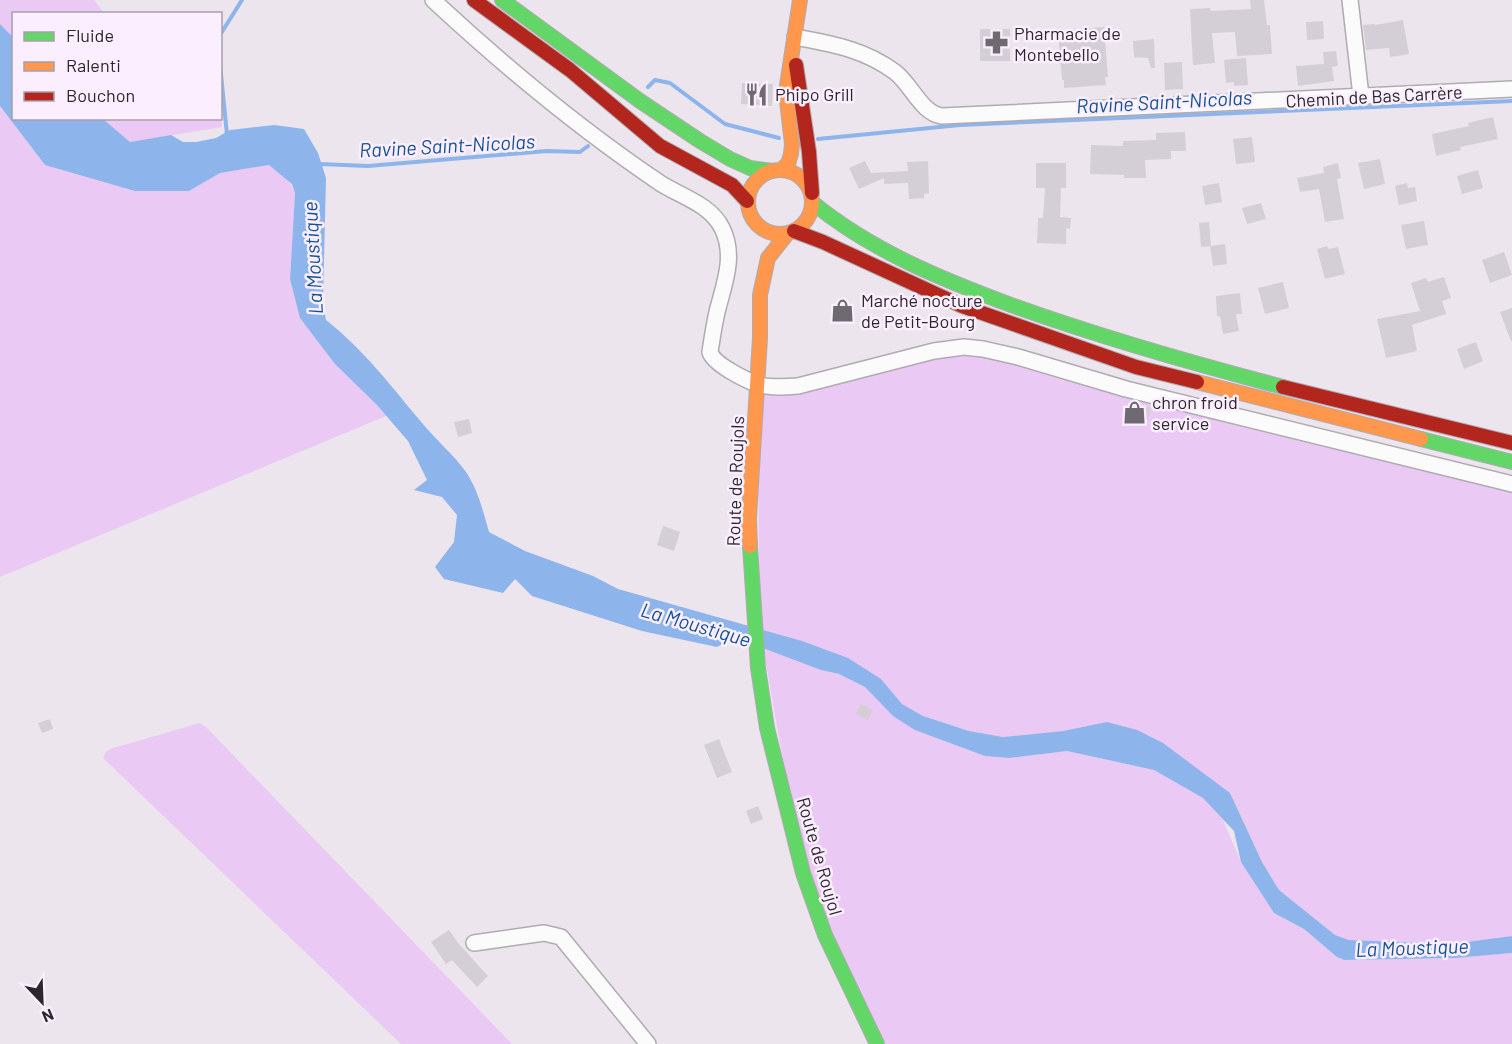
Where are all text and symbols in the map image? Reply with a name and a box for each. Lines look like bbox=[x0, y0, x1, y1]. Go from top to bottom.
legend bbox=[12, 12, 222, 120]
place label: Pharmacie de Montebello bbox=[1014, 22, 1121, 65]
text: Fluide bbox=[66, 24, 114, 46]
pharmacy icon: Pharmacie de Montebello bbox=[983, 30, 1009, 56]
text: Ralenti bbox=[66, 54, 121, 76]
street label: Chemin de Bas Carrère bbox=[1285, 80, 1463, 112]
restaurant icon: Phipo Grill bbox=[744, 81, 770, 107]
place label: Phipo Grill bbox=[775, 83, 854, 105]
text: Bouchon bbox=[66, 84, 135, 106]
water label: Ravine Saint-Nicolas bbox=[1075, 84, 1253, 118]
water label: Ravine Saint-Nicolas bbox=[358, 128, 536, 162]
water label: La Moustique bbox=[297, 201, 327, 315]
place label: Marché nocture de Petit-Bourg bbox=[861, 289, 983, 332]
shop icon: Marché nocture de Petit-Bourg bbox=[830, 297, 856, 323]
place label: chron froid service bbox=[1152, 391, 1238, 434]
shop icon: chron froid service bbox=[1121, 399, 1147, 425]
street label: Route de Roujols bbox=[722, 415, 748, 547]
water label: La Moustique bbox=[638, 597, 754, 651]
street label: Route de Roujol bbox=[793, 794, 847, 918]
water label: La Moustique bbox=[1355, 933, 1469, 961]
north arrow bbox=[12, 972, 72, 1032]
text: N bbox=[39, 1005, 57, 1027]

